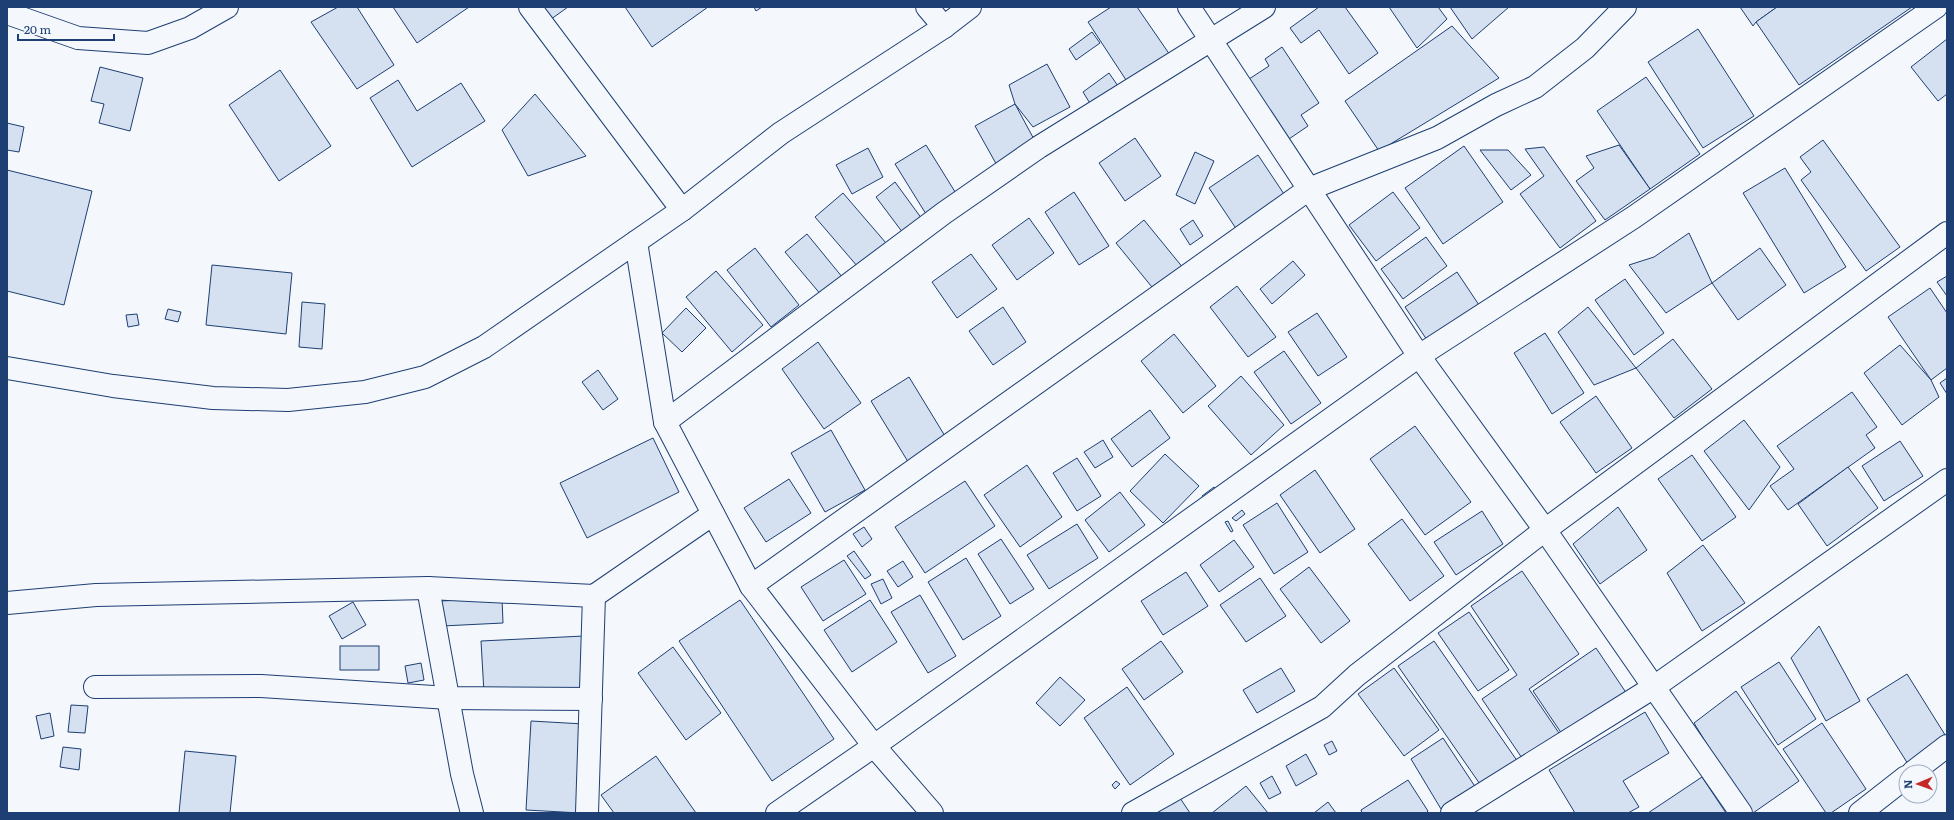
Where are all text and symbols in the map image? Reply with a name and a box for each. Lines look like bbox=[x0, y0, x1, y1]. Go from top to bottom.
scale bar bbox=[18, 16, 114, 42]
text: 20 m bbox=[24, 20, 51, 38]
north arrow bbox=[1898, 764, 1938, 804]
text: N bbox=[1899, 779, 1915, 789]

